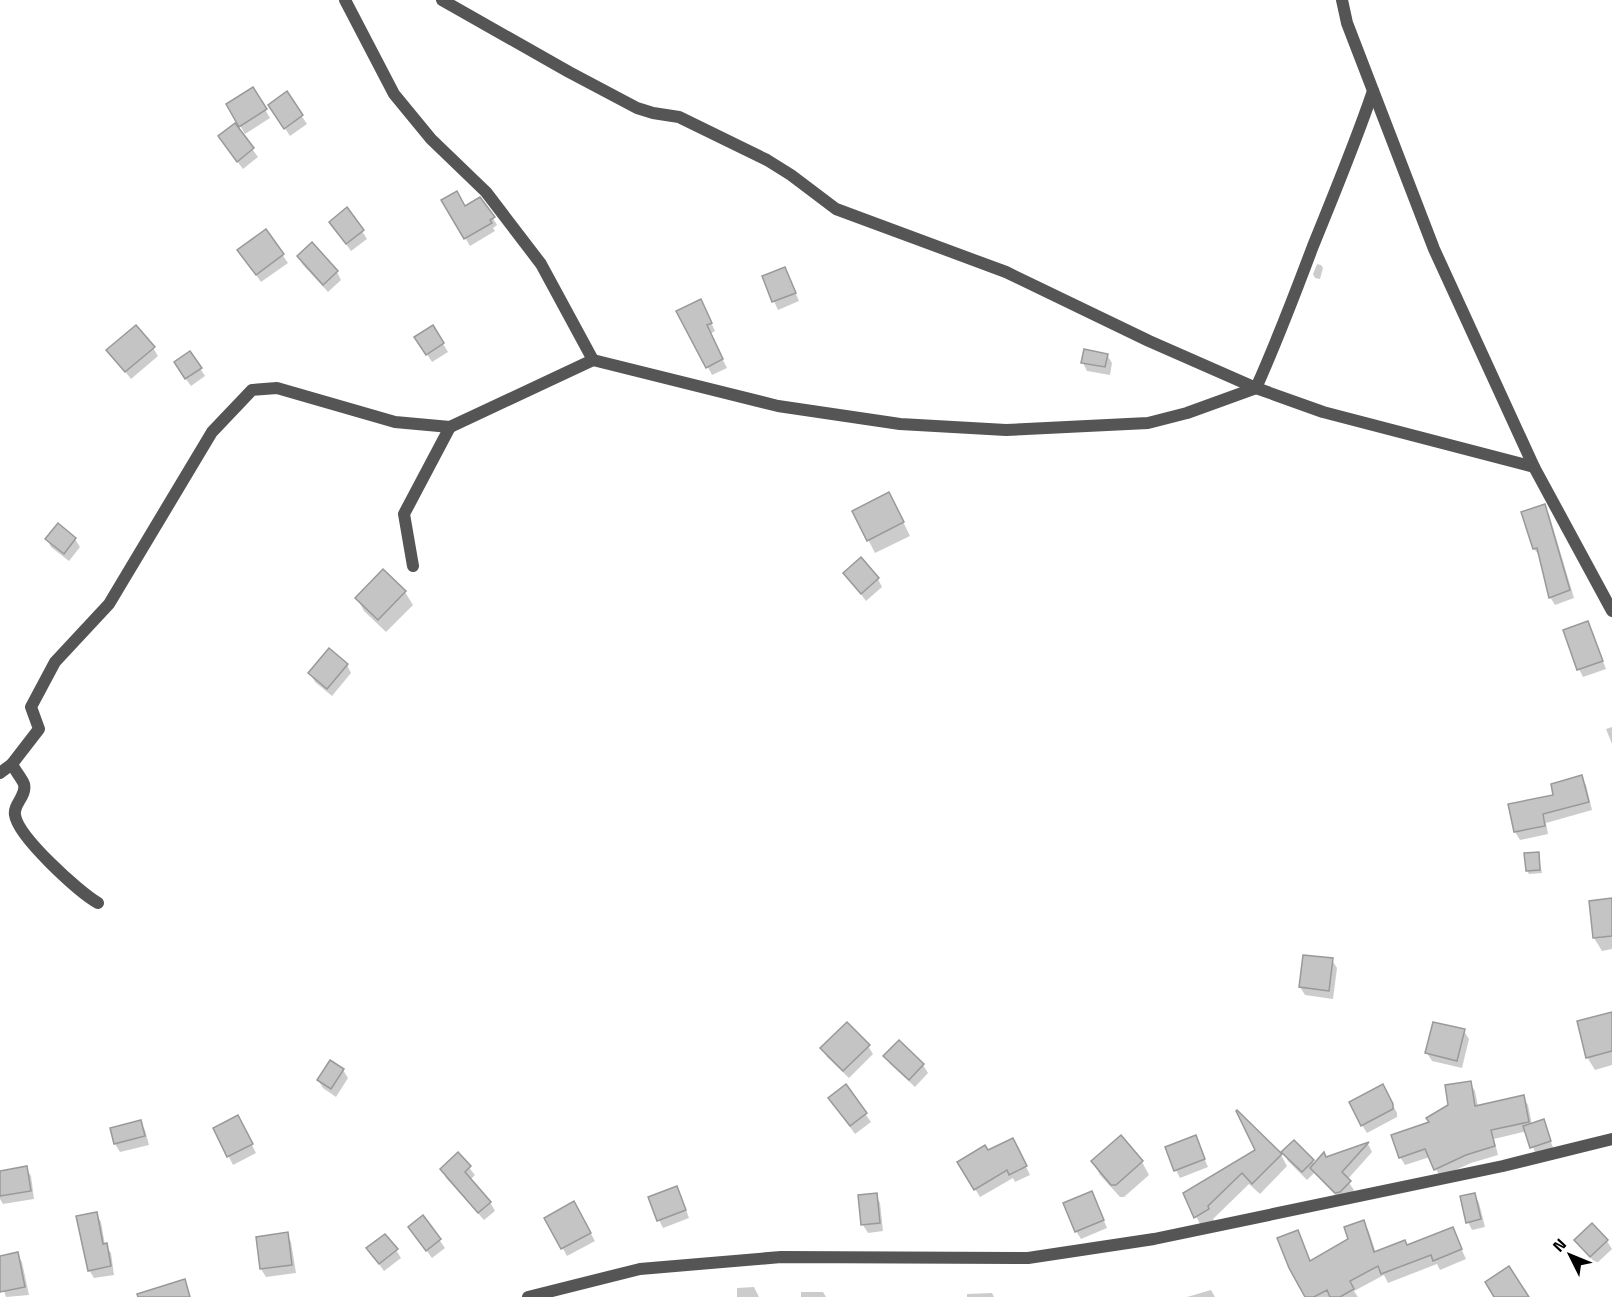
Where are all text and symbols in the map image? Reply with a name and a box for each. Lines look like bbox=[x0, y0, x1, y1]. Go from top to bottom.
north arrow bbox=[1540, 1225, 1600, 1285]
text: N bbox=[1546, 1233, 1572, 1257]

